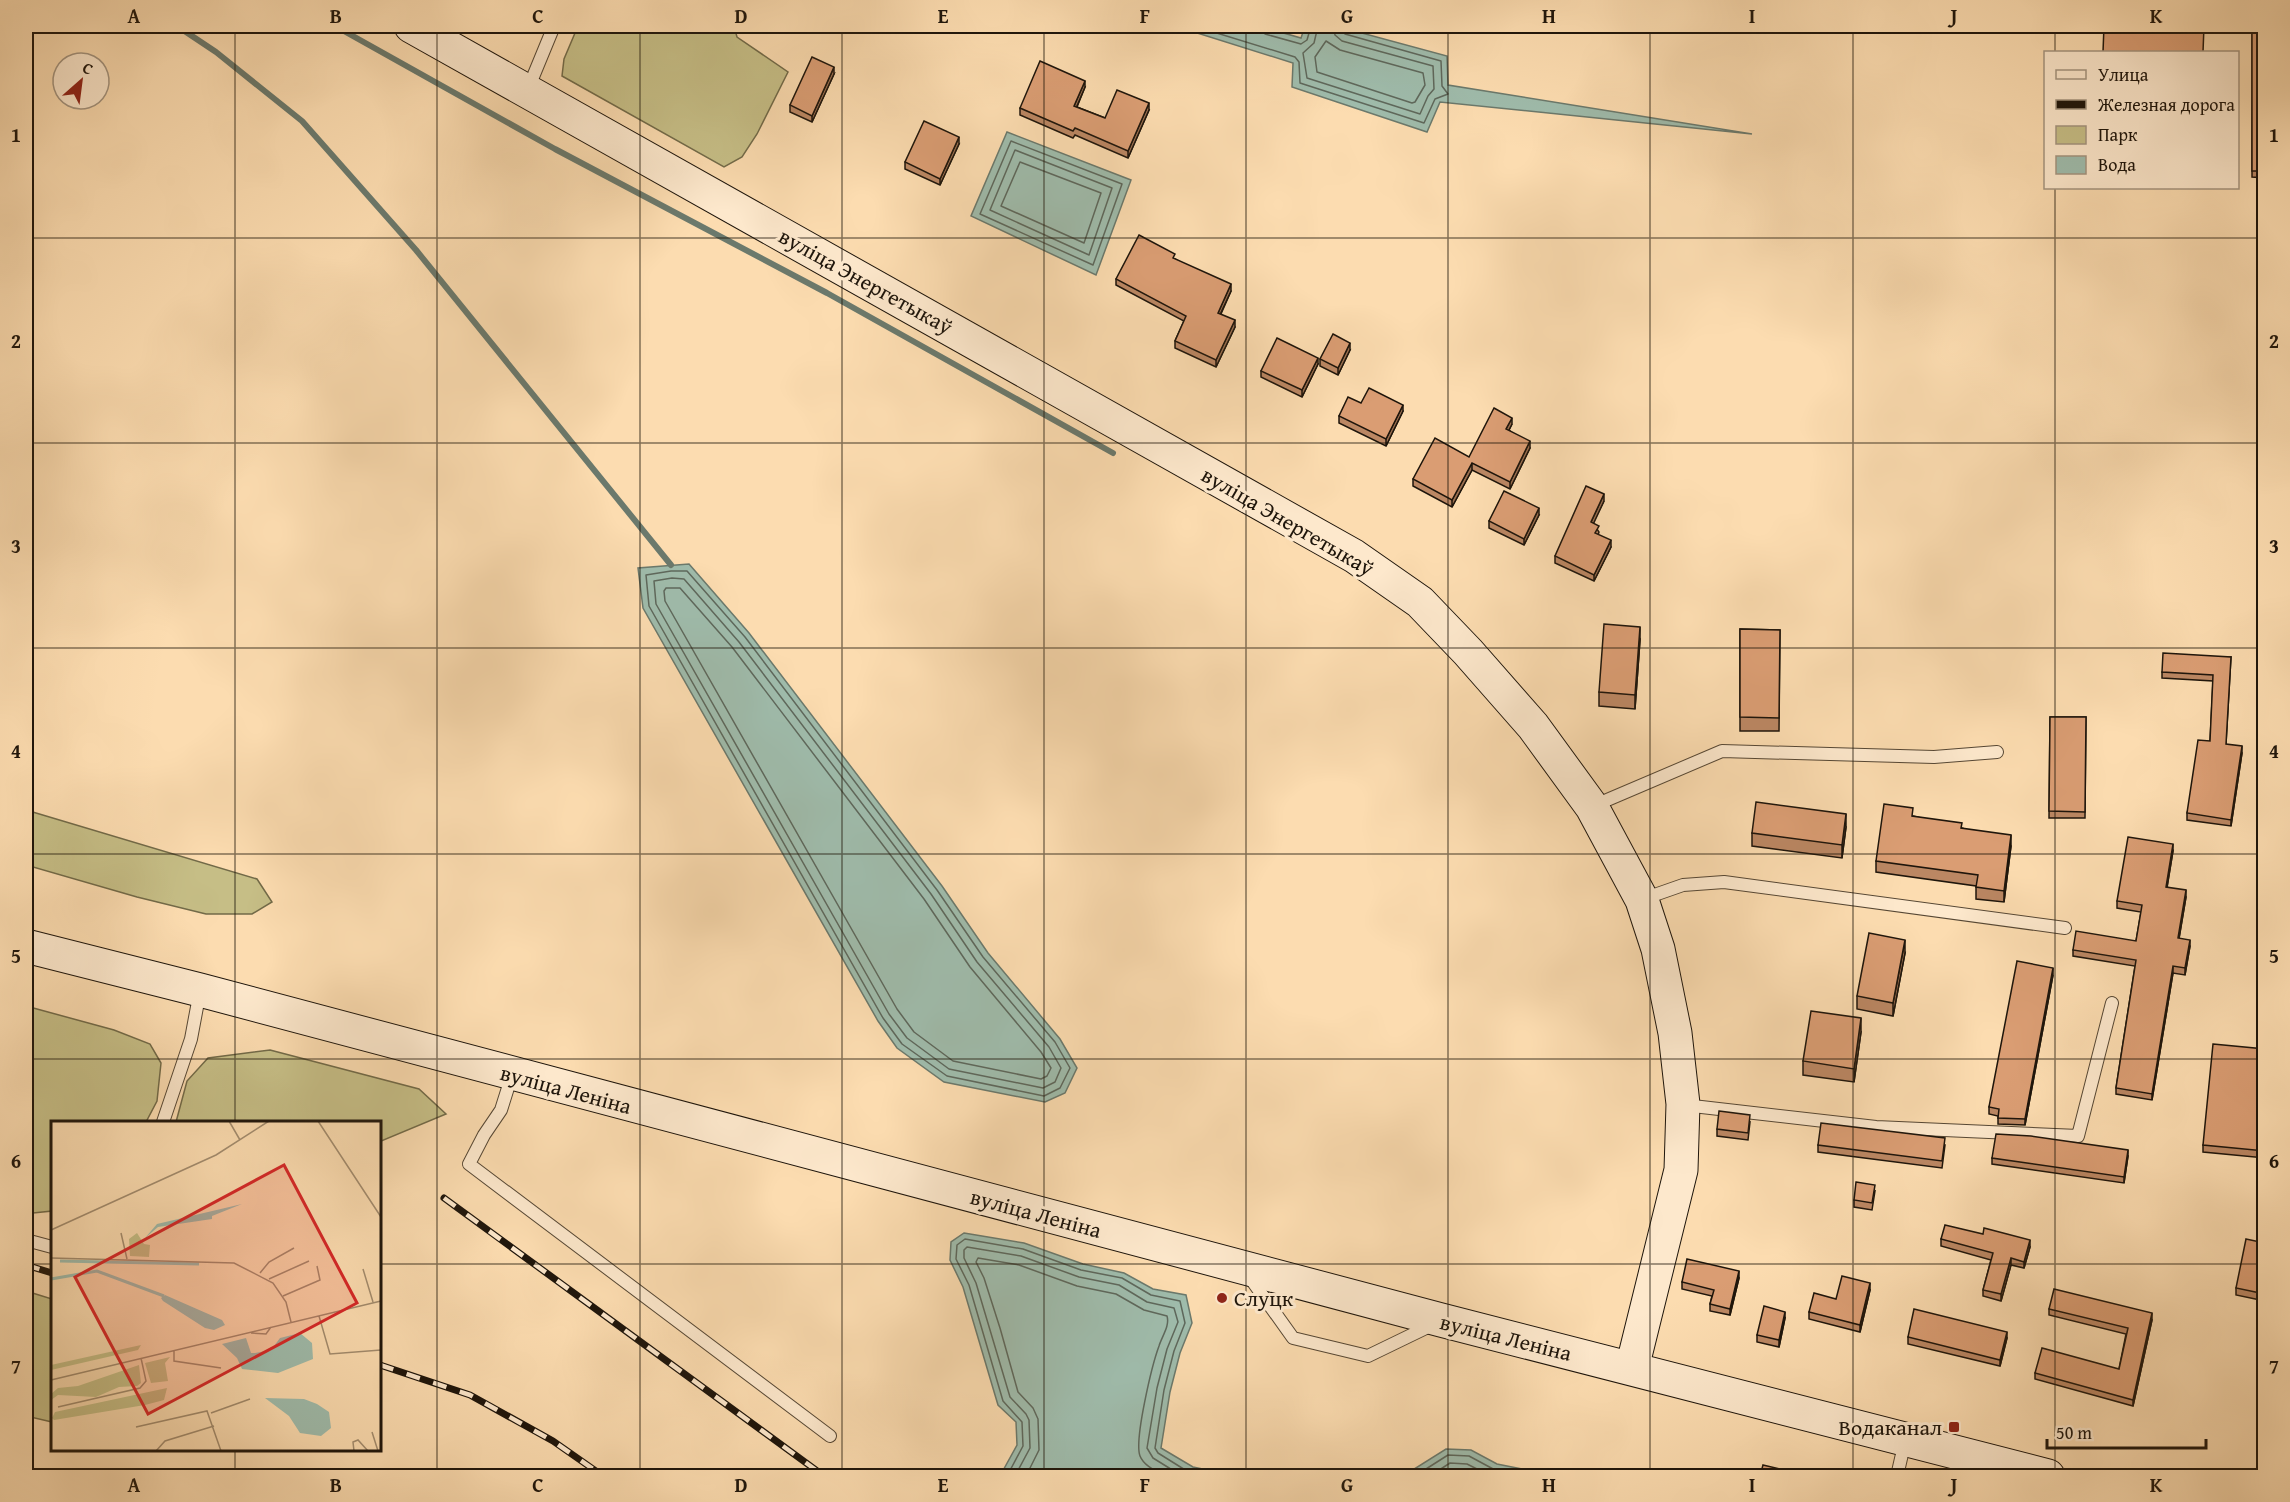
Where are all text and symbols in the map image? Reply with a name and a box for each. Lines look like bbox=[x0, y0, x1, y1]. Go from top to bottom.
text: A bbox=[128, 1, 141, 30]
text: B bbox=[330, 1, 342, 30]
text: C bbox=[532, 1, 544, 30]
text: D bbox=[734, 1, 748, 30]
text: E bbox=[938, 1, 949, 30]
text: F bbox=[1140, 1, 1150, 30]
text: G bbox=[1341, 1, 1353, 30]
text: H bbox=[1542, 1, 1556, 30]
text: I bbox=[1749, 1, 1755, 30]
text: J bbox=[1948, 1, 1958, 30]
text: K bbox=[2150, 1, 2163, 30]
north arrow bbox=[51, 51, 111, 111]
legend bbox=[2044, 51, 2239, 189]
text: С bbox=[78, 55, 98, 80]
text: Улица bbox=[2098, 61, 2149, 88]
text: Железная дорога bbox=[2097, 91, 2235, 118]
text: 1 bbox=[11, 120, 21, 149]
text: 1 bbox=[2269, 120, 2279, 149]
text: Парк bbox=[2098, 121, 2138, 148]
text: Вода bbox=[2098, 151, 2136, 178]
street label: вуліца Энергетыкаў bbox=[773, 220, 959, 342]
text: 2 bbox=[11, 326, 21, 355]
text: 2 bbox=[2269, 326, 2279, 355]
street label: вуліца Энергетыкаў bbox=[1196, 459, 1380, 583]
text: 3 bbox=[11, 531, 21, 560]
text: 3 bbox=[2269, 531, 2279, 560]
text: 4 bbox=[11, 736, 21, 765]
text: 4 bbox=[2269, 736, 2279, 765]
text: 5 bbox=[11, 941, 21, 970]
text: 5 bbox=[2269, 941, 2279, 970]
street label: вуліца Леніна bbox=[497, 1056, 636, 1122]
inset map bbox=[51, 1121, 381, 1451]
text: 6 bbox=[11, 1146, 21, 1175]
text: 6 bbox=[2269, 1146, 2279, 1175]
street label: вуліца Леніна bbox=[967, 1180, 1106, 1246]
place label: Слуцк bbox=[1234, 1282, 1294, 1314]
marker: Слуцк bbox=[1215, 1291, 1229, 1305]
street label: вуліца Леніна bbox=[1437, 1305, 1576, 1369]
text: 7 bbox=[11, 1351, 21, 1380]
text: 7 bbox=[2269, 1351, 2279, 1380]
place label: Водаканал bbox=[1839, 1411, 1942, 1443]
scale bar bbox=[2047, 1412, 2206, 1450]
text: 50 m bbox=[2056, 1419, 2092, 1446]
marker: Водаканал bbox=[1947, 1420, 1961, 1434]
text: A bbox=[128, 1470, 141, 1499]
text: B bbox=[330, 1470, 342, 1499]
text: C bbox=[532, 1470, 544, 1499]
text: D bbox=[734, 1470, 748, 1499]
text: E bbox=[938, 1470, 949, 1499]
text: F bbox=[1140, 1470, 1150, 1499]
text: G bbox=[1341, 1470, 1353, 1499]
text: H bbox=[1542, 1470, 1556, 1499]
text: I bbox=[1749, 1470, 1755, 1499]
text: J bbox=[1948, 1470, 1958, 1499]
text: K bbox=[2150, 1470, 2163, 1499]

